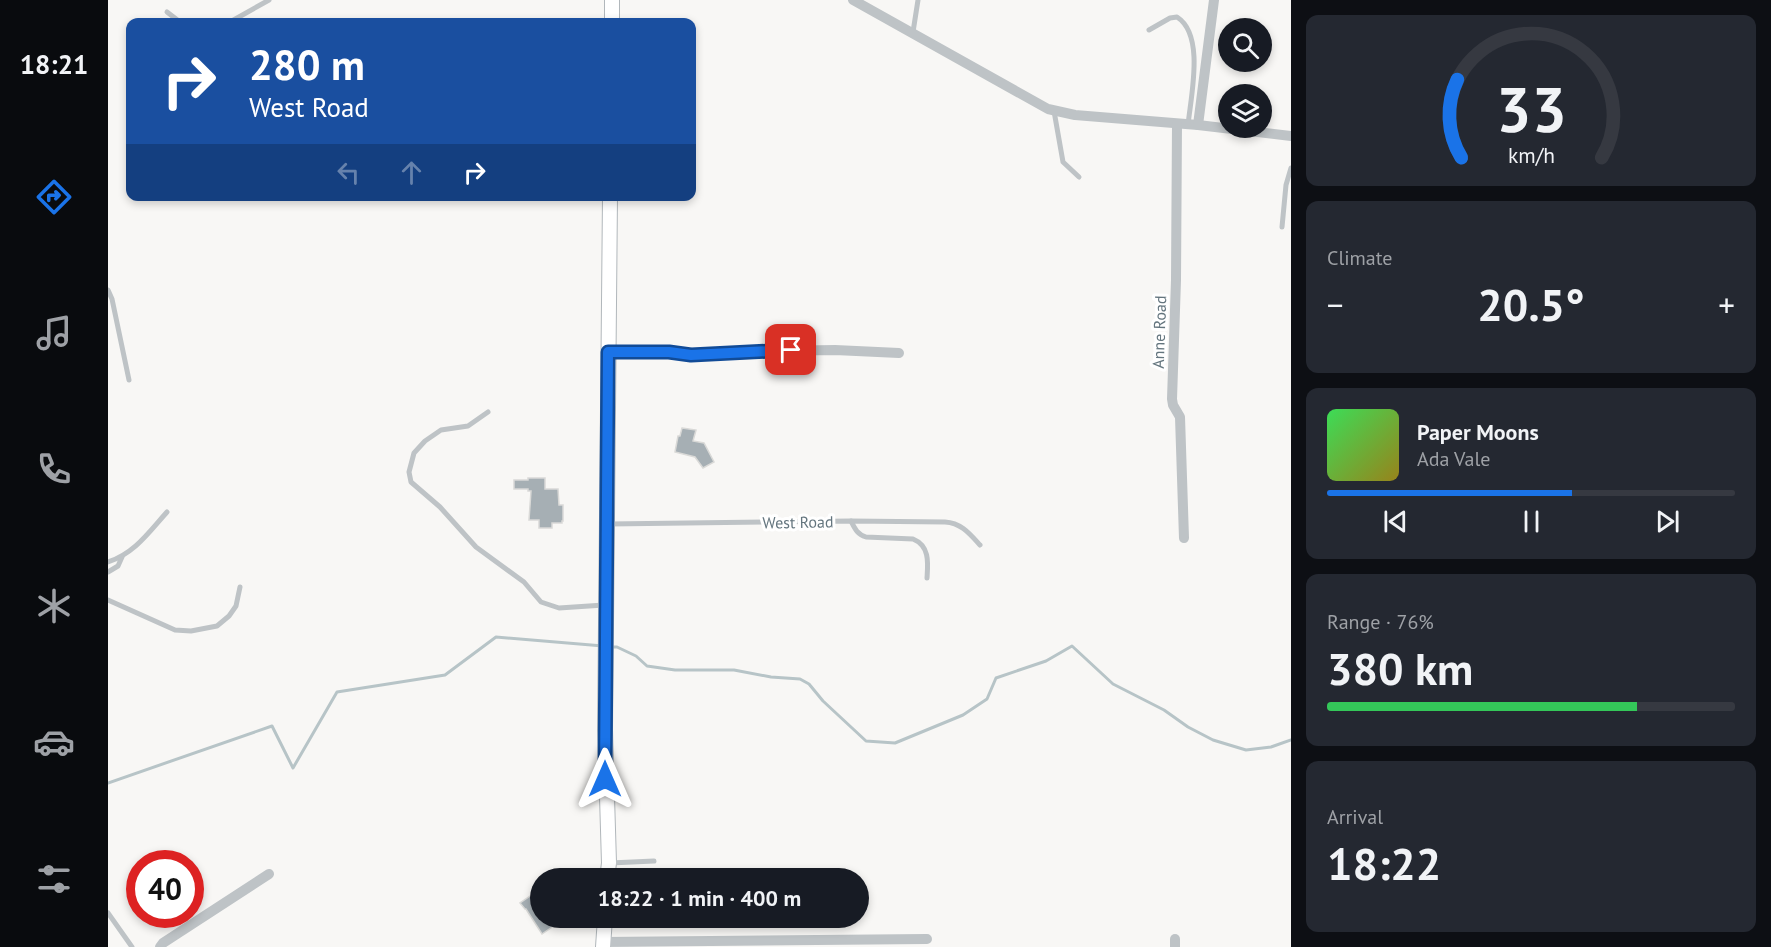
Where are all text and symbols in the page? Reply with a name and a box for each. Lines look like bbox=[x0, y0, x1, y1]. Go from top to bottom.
map controls bbox=[1218, 18, 1272, 138]
button: search bbox=[1218, 18, 1272, 72]
text: 280 m bbox=[249, 37, 365, 92]
icon: right bbox=[150, 42, 228, 120]
text: 18:21 bbox=[20, 47, 88, 81]
text: 33 bbox=[1496, 68, 1566, 149]
button: layers bbox=[1218, 84, 1272, 138]
text: West Road bbox=[249, 90, 369, 124]
text: km/h bbox=[1507, 141, 1554, 169]
icon: left bbox=[332, 156, 365, 189]
icon: ahead bbox=[395, 156, 428, 189]
icon: right bbox=[458, 156, 491, 189]
icon: directions bbox=[33, 176, 75, 218]
text: Climate bbox=[1327, 245, 1393, 271]
text: 20.5° bbox=[1477, 275, 1585, 333]
text: − bbox=[1327, 283, 1344, 326]
text: + bbox=[1718, 283, 1735, 326]
street label: Anne Road bbox=[1148, 295, 1170, 369]
icon: music bbox=[33, 312, 75, 354]
pin bbox=[765, 324, 816, 375]
icon: arrive bbox=[774, 333, 807, 366]
text: Paper Moons bbox=[1417, 418, 1539, 446]
text: Ada Vale bbox=[1417, 446, 1490, 472]
icon: phone bbox=[33, 448, 75, 490]
icon: previous bbox=[1379, 505, 1412, 538]
icon: pause bbox=[1515, 505, 1548, 538]
icon: next bbox=[1651, 505, 1684, 538]
street label: West Road bbox=[762, 511, 834, 533]
icon: climate bbox=[33, 585, 75, 627]
text: Range · 76% bbox=[1327, 609, 1434, 635]
text: 380 km bbox=[1327, 639, 1473, 697]
icon: car bbox=[33, 721, 75, 763]
position arrow bbox=[573, 747, 637, 811]
text: Arrival bbox=[1327, 804, 1383, 830]
text: 18:22 bbox=[1327, 834, 1441, 892]
speed limit sign: 40 bbox=[126, 850, 204, 928]
icon: filters bbox=[33, 858, 75, 900]
text: 18:22 · 1 min · 400 m bbox=[598, 884, 801, 912]

